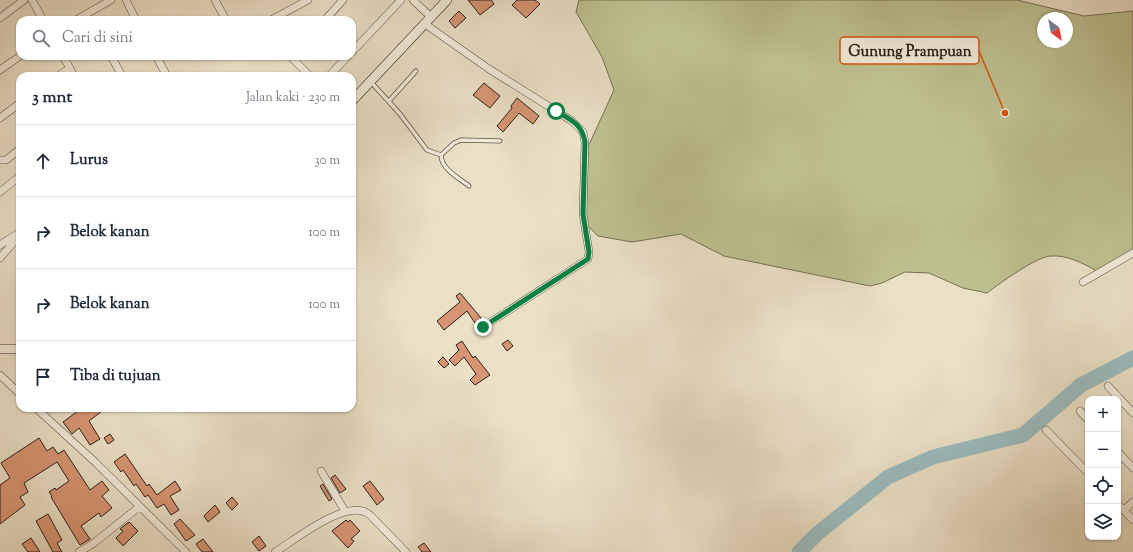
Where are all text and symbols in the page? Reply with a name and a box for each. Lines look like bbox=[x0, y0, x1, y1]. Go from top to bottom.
north arrow bbox=[1037, 12, 1073, 48]
search box bbox=[16, 16, 356, 60]
icon: search bbox=[30, 27, 52, 49]
text: Cari di sini bbox=[62, 28, 133, 49]
callout: Gunung Prampuan bbox=[840, 37, 979, 64]
text: Gunung Prampuan bbox=[848, 42, 972, 63]
text: 3 mnt bbox=[32, 86, 72, 110]
text: Jalan kaki · 230 m bbox=[246, 89, 340, 107]
route start bbox=[547, 102, 565, 120]
icon: ahead bbox=[32, 150, 54, 172]
text: Lurus bbox=[70, 150, 108, 171]
text: 30 m bbox=[314, 152, 340, 170]
icon: right bbox=[32, 222, 54, 244]
text: Belok kanan bbox=[70, 222, 150, 243]
text: 100 m bbox=[308, 224, 340, 242]
icon: right bbox=[32, 294, 54, 316]
text: Belok kanan bbox=[70, 294, 150, 315]
text: 100 m bbox=[308, 296, 340, 314]
route end bbox=[474, 318, 492, 336]
icon: arrive bbox=[32, 366, 54, 388]
text: Tiba di tujuan bbox=[70, 366, 161, 387]
map controls bbox=[1085, 396, 1121, 540]
button: + bbox=[1085, 396, 1121, 432]
button: − bbox=[1085, 432, 1121, 468]
button: locate bbox=[1085, 468, 1121, 504]
button: layers bbox=[1085, 504, 1121, 540]

